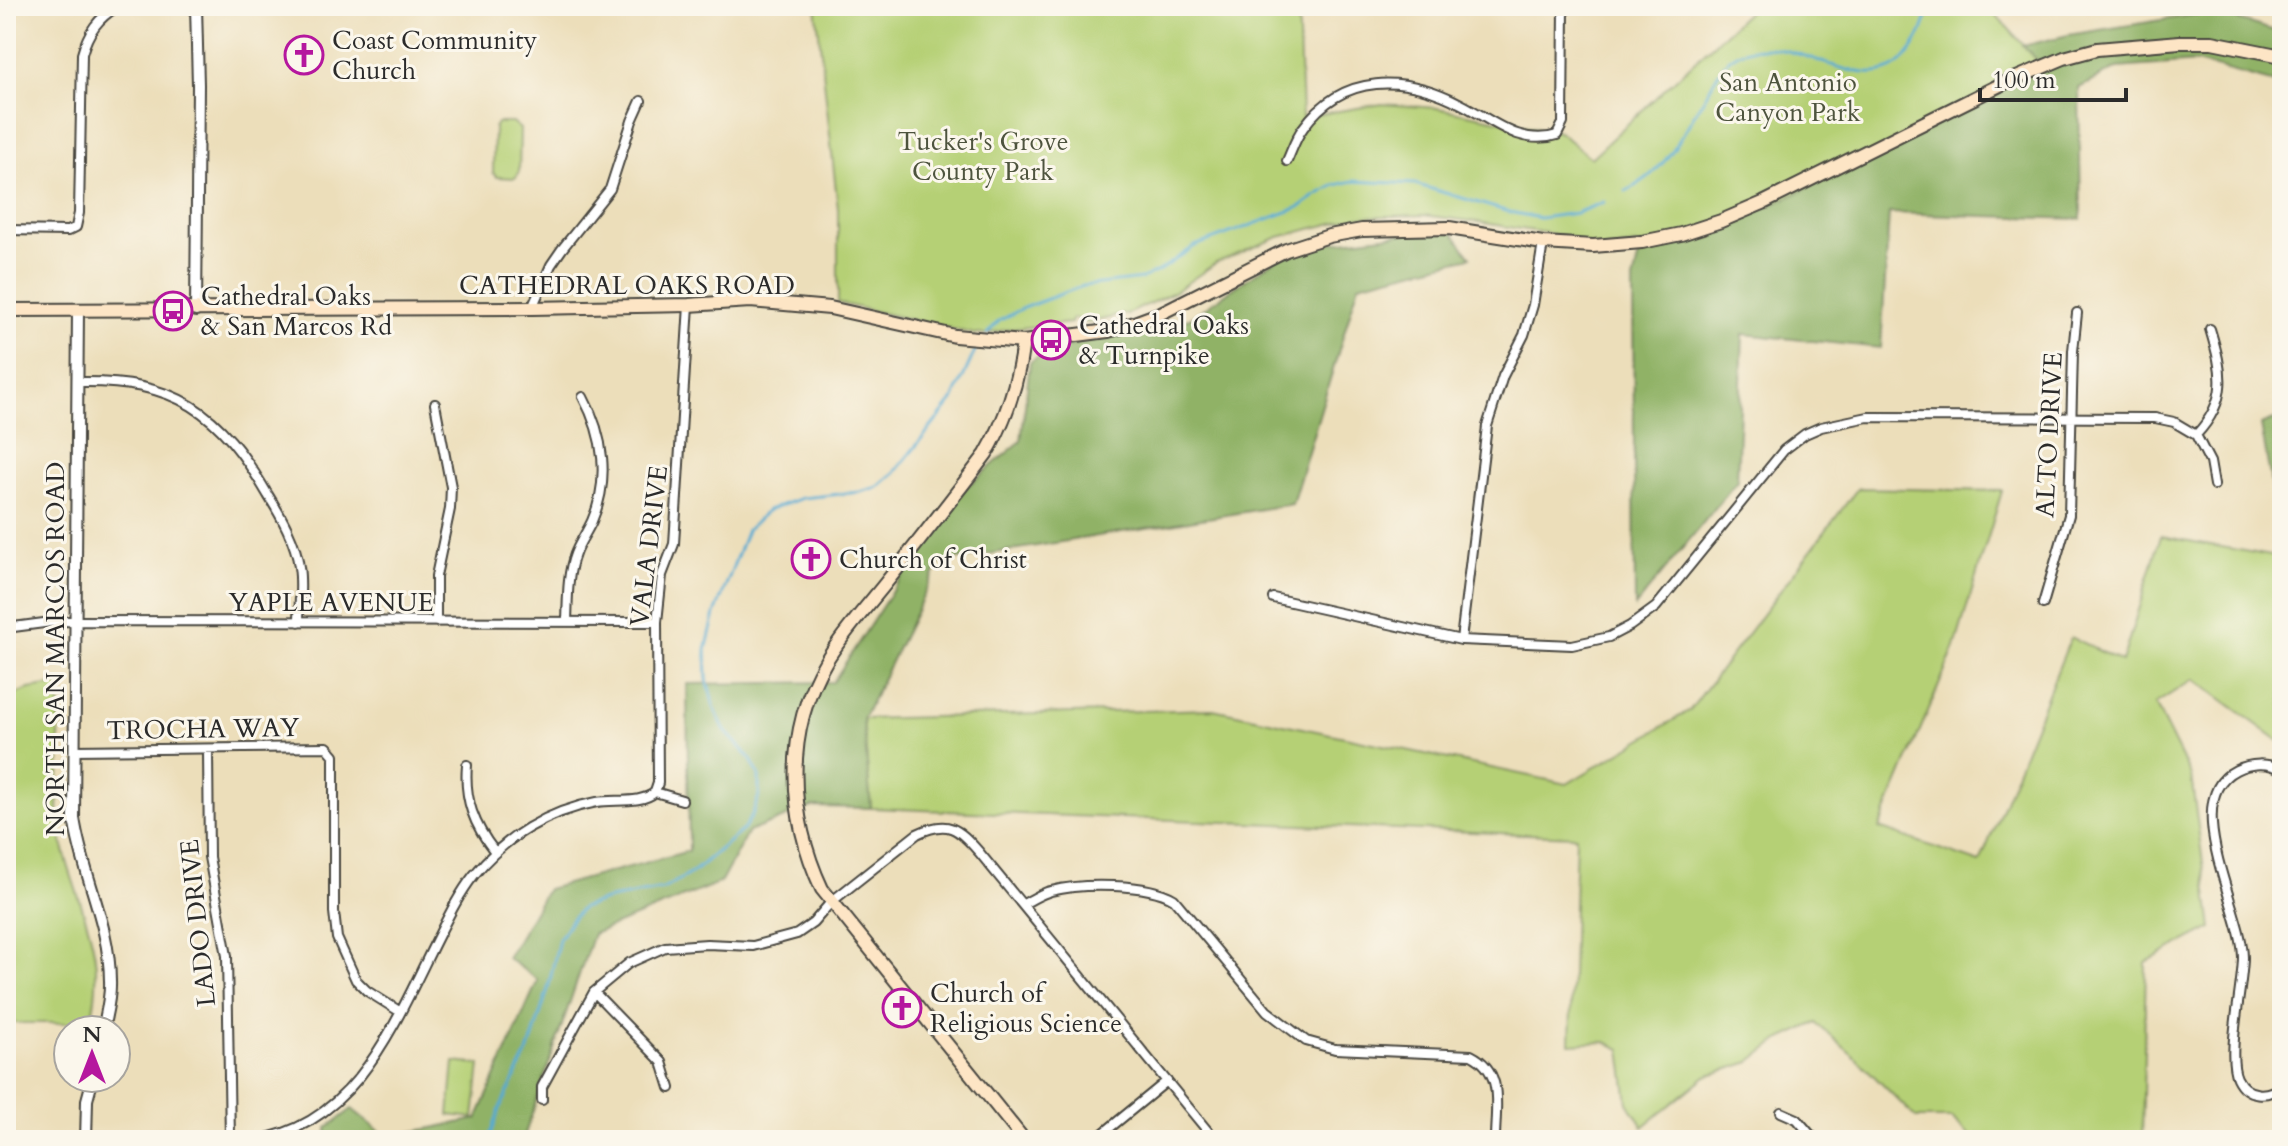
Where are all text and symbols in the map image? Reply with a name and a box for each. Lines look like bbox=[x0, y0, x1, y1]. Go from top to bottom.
place label: Coast Community Church bbox=[332, 23, 538, 88]
church icon: Coast Community Church bbox=[283, 34, 325, 76]
scale bar bbox=[1980, 52, 2126, 102]
text: 100 m bbox=[1992, 64, 2056, 97]
park label: San Antonio Canyon Park bbox=[1715, 65, 1861, 130]
park label: Tucker's Grove County Park bbox=[897, 124, 1069, 189]
street label: CATHEDRAL OAKS ROAD bbox=[459, 268, 795, 303]
place label: Cathedral Oaks & San Marcos Rd bbox=[201, 279, 392, 344]
bus stop icon: Cathedral Oaks & San Marcos Rd bbox=[152, 290, 194, 332]
place label: Cathedral Oaks & Turnpike bbox=[1079, 308, 1249, 373]
bus stop icon: Cathedral Oaks & Turnpike bbox=[1030, 319, 1072, 361]
street label: ALTO DRIVE bbox=[2027, 351, 2071, 519]
street label: NORTH SAN MARCOS ROAD bbox=[38, 462, 73, 836]
street label: VALA DRIVE bbox=[622, 463, 676, 629]
church icon: Church of Christ bbox=[790, 538, 832, 580]
place label: Church of Christ bbox=[839, 542, 1027, 577]
street label: YAPLE AVENUE bbox=[228, 585, 434, 620]
street label: TROCHA WAY bbox=[106, 710, 301, 748]
street label: LADO DRIVE bbox=[172, 838, 224, 1008]
place label: Church of Religious Science bbox=[930, 976, 1122, 1041]
church icon: Church of Religious Science bbox=[881, 987, 923, 1029]
north arrow bbox=[52, 1014, 132, 1094]
text: N bbox=[82, 1020, 102, 1050]

